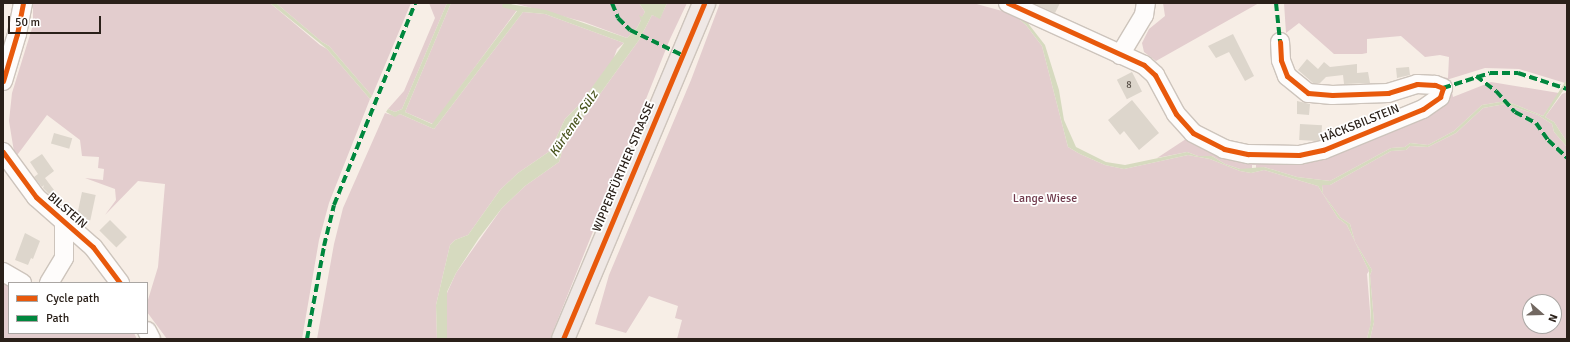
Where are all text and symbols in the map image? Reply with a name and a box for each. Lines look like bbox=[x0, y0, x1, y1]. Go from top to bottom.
scale bar bbox=[10, 8, 103, 34]
text: 50 m bbox=[15, 15, 40, 30]
house number: 8 bbox=[1126, 80, 1132, 92]
water label: Kürtener Sülz bbox=[546, 88, 602, 160]
street label: WIPPERFÜRTHER STRASSE bbox=[590, 100, 658, 234]
street label: HÄCKSBILSTEIN bbox=[1318, 102, 1402, 146]
street label: BILSTEIN bbox=[44, 190, 90, 232]
park label: Lange Wiese bbox=[1013, 192, 1077, 206]
legend bbox=[8, 282, 148, 334]
text: Cycle path bbox=[46, 291, 99, 306]
north arrow bbox=[1522, 294, 1562, 334]
text: Path bbox=[46, 311, 69, 326]
text: N bbox=[1545, 312, 1560, 324]

